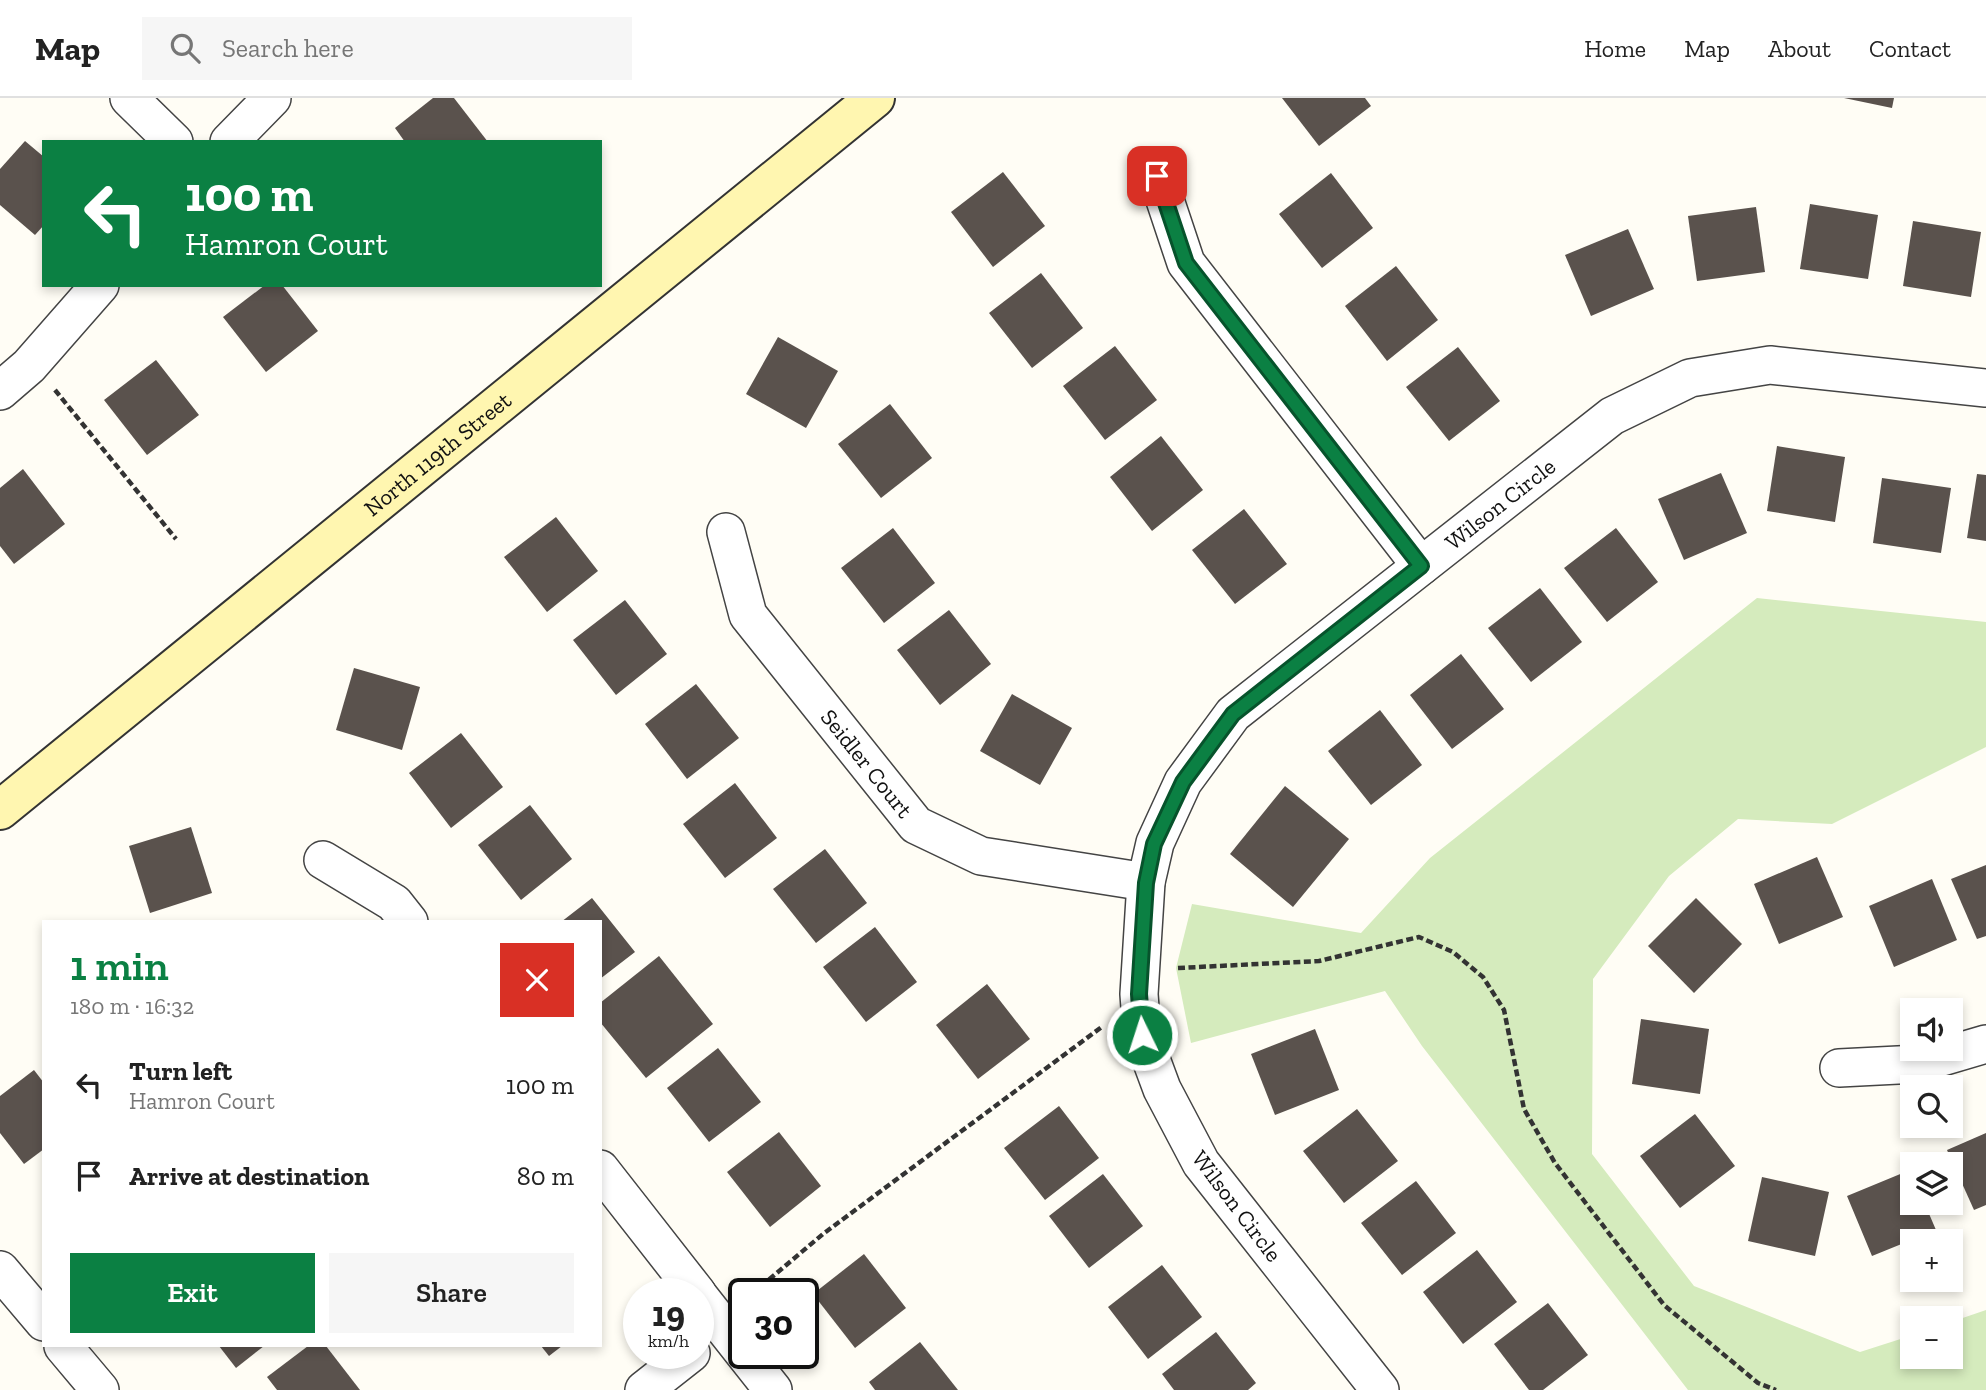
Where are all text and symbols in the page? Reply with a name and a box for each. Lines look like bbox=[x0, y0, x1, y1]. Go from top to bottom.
search box bbox=[142, 17, 632, 80]
text: Map bbox=[35, 29, 100, 68]
icon: search bbox=[166, 29, 204, 67]
text: Search here bbox=[222, 32, 354, 64]
text: Home bbox=[1584, 34, 1646, 63]
text: Map bbox=[1684, 34, 1730, 63]
text: About bbox=[1768, 34, 1831, 63]
text: Contact bbox=[1869, 34, 1951, 63]
pin bbox=[1127, 146, 1187, 206]
icon: arrive bbox=[1138, 157, 1176, 195]
text: 100 m bbox=[185, 165, 313, 224]
icon: left bbox=[70, 168, 161, 259]
text: Hamron Court bbox=[185, 225, 388, 263]
street label: North 119th Street bbox=[358, 386, 517, 522]
street label: Wilson Circle bbox=[1439, 452, 1561, 556]
street label: Seidler Court bbox=[815, 703, 919, 824]
text: 1 min bbox=[70, 940, 169, 991]
button: close bbox=[500, 943, 574, 1017]
text: 180 m · 16:32 bbox=[70, 992, 194, 1020]
position arrow bbox=[1105, 998, 1179, 1072]
map controls bbox=[1900, 998, 1963, 1369]
button: sound bbox=[1900, 998, 1963, 1061]
text: Turn left bbox=[129, 1055, 232, 1087]
icon: left bbox=[70, 1066, 108, 1104]
text: 100 m bbox=[506, 1069, 574, 1101]
button: search bbox=[1900, 1075, 1963, 1138]
text: Hamron Court bbox=[129, 1087, 275, 1115]
street label: Wilson Circle bbox=[1186, 1145, 1288, 1267]
button: layers bbox=[1900, 1152, 1963, 1215]
icon: arrive bbox=[70, 1157, 108, 1195]
text: Arrive at destination bbox=[129, 1160, 369, 1192]
text: 80 m bbox=[517, 1160, 574, 1192]
button: + bbox=[1900, 1229, 1963, 1292]
button: Exit bbox=[70, 1253, 315, 1333]
button: Share bbox=[329, 1253, 574, 1333]
speed limit sign: 30 bbox=[728, 1278, 819, 1369]
text: 19 bbox=[652, 1293, 685, 1335]
button: − bbox=[1900, 1306, 1963, 1369]
text: km/h bbox=[648, 1330, 689, 1352]

